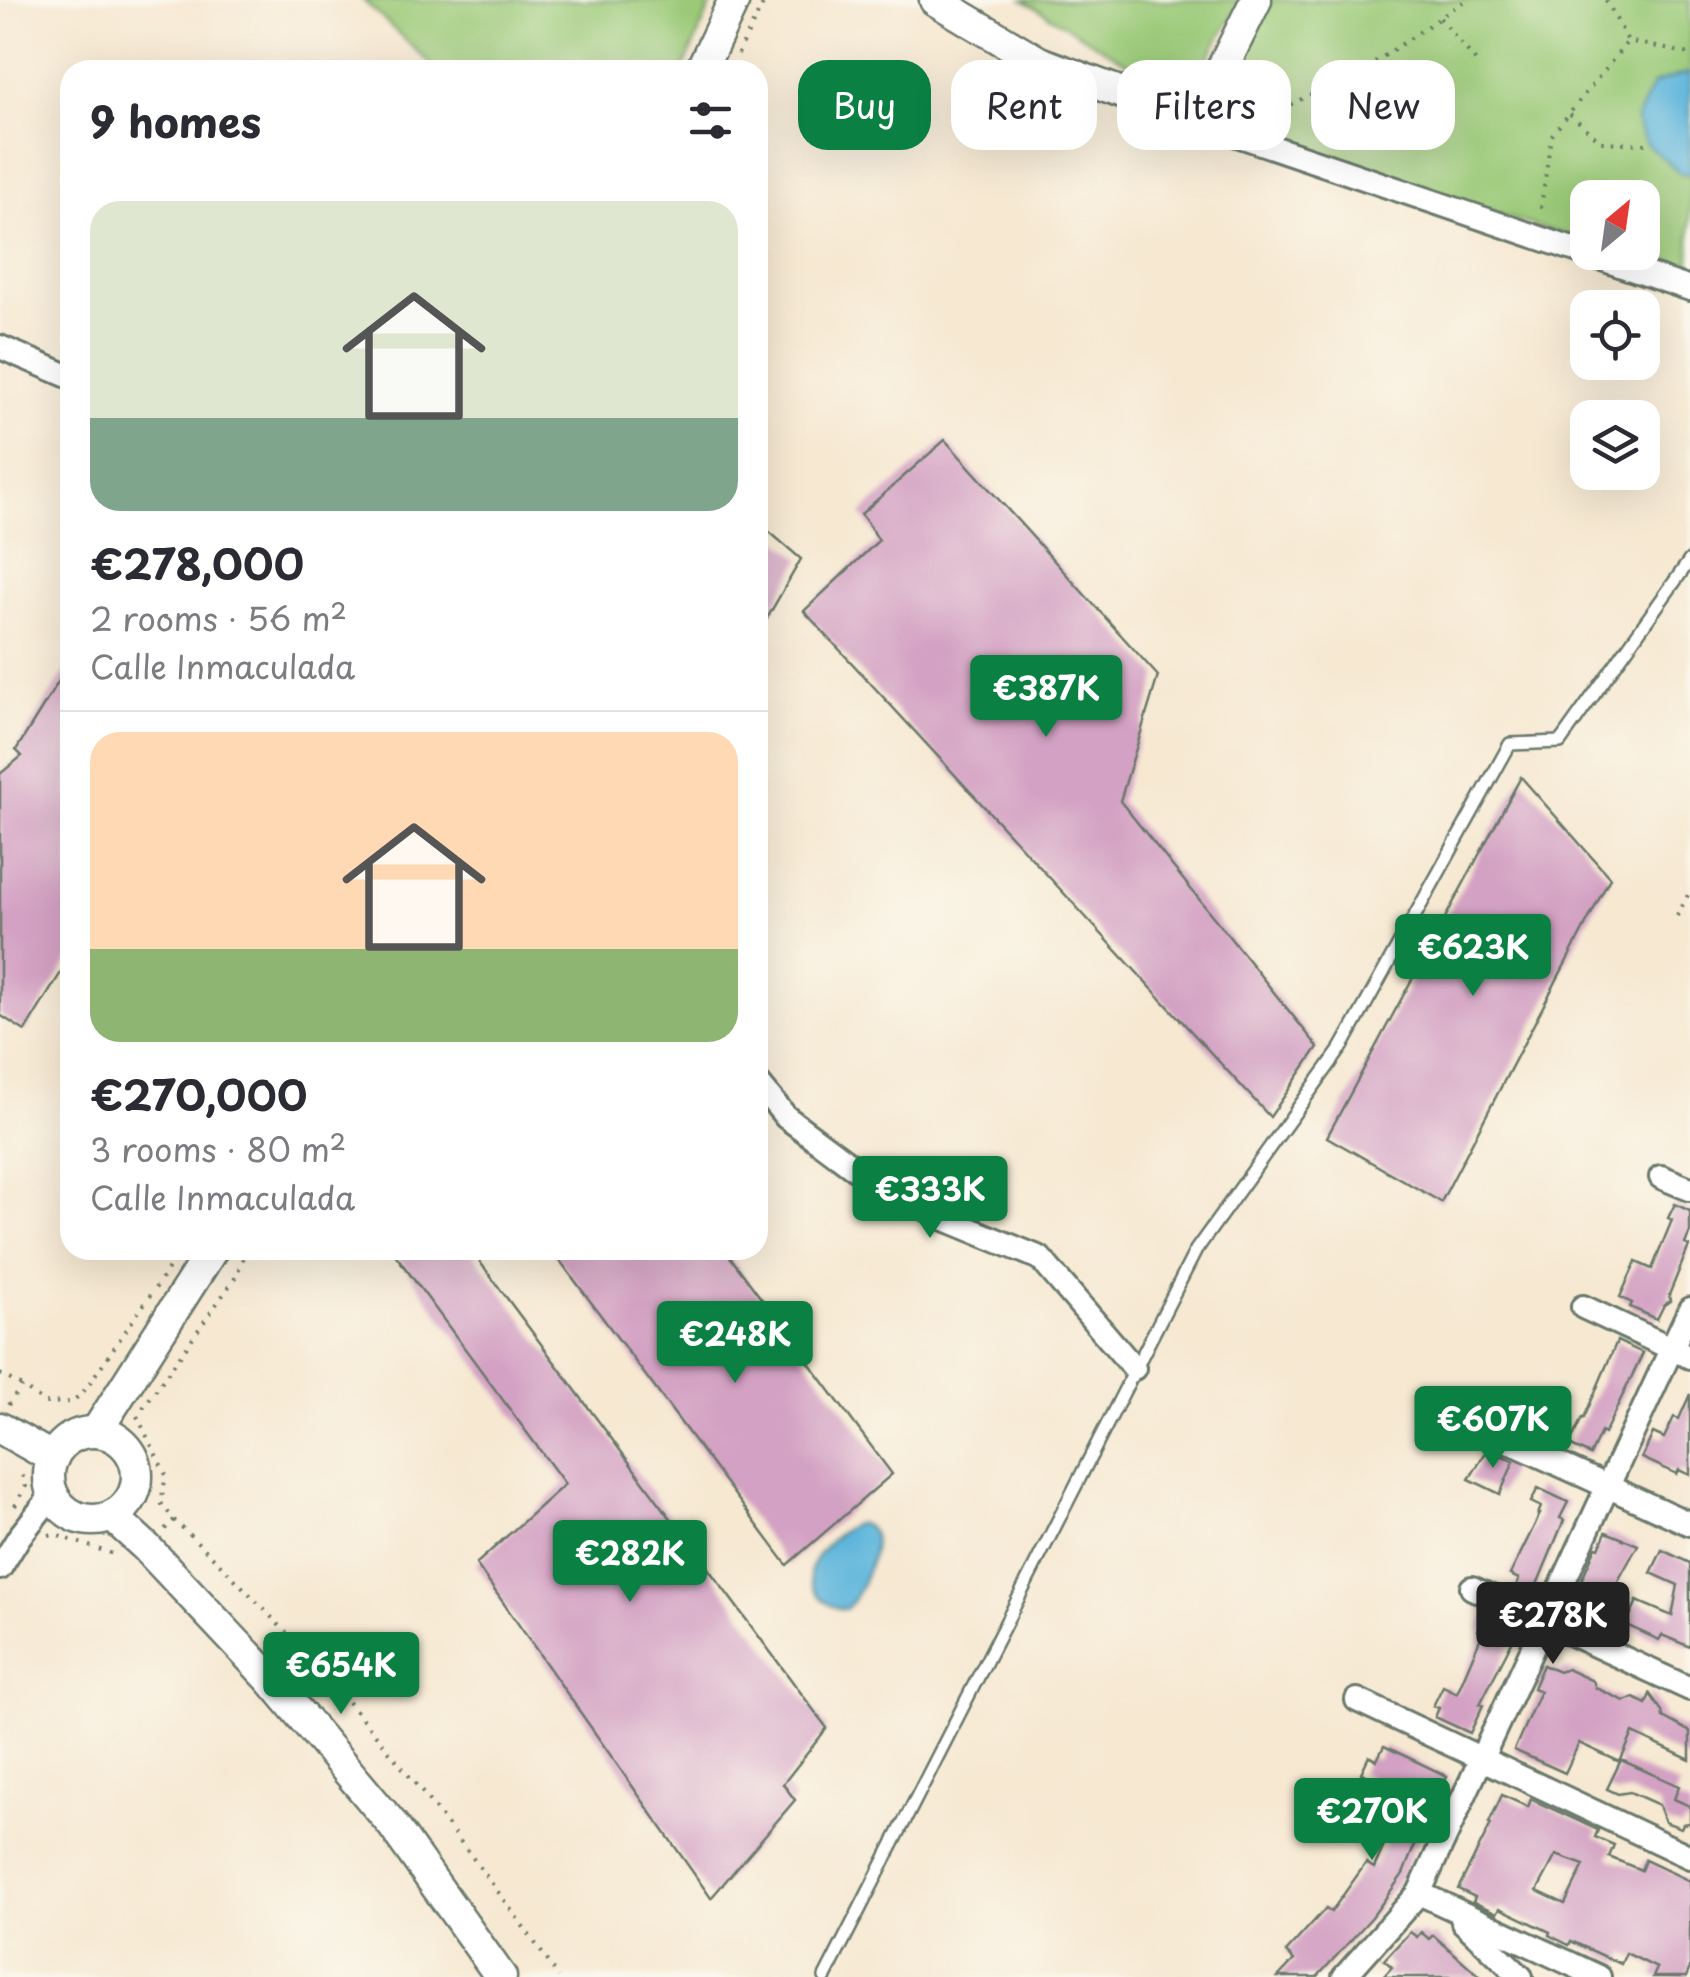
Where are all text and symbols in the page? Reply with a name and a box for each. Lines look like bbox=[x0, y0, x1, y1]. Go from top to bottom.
chip: Buy bbox=[798, 60, 931, 150]
chip: Rent bbox=[951, 60, 1097, 150]
chip: Filters bbox=[1117, 60, 1291, 150]
chip: New bbox=[1311, 60, 1455, 150]
text: 9 homes bbox=[90, 89, 261, 152]
icon: filters bbox=[683, 93, 738, 148]
north arrow bbox=[1570, 180, 1660, 270]
map controls bbox=[1570, 180, 1660, 490]
icon: home bbox=[324, 266, 504, 446]
button: locate bbox=[1570, 290, 1660, 380]
button: layers bbox=[1570, 400, 1660, 490]
text: €278,000 bbox=[90, 531, 304, 594]
text: 2 rooms · 56 m² bbox=[90, 594, 347, 642]
text: Calle Inmaculada bbox=[90, 642, 355, 690]
pin: €387K bbox=[976, 655, 1116, 740]
text: €387K bbox=[992, 663, 1100, 711]
icon: home bbox=[324, 797, 504, 977]
pin: €623K bbox=[1403, 914, 1543, 999]
text: €623K bbox=[1417, 922, 1529, 970]
text: €270,000 bbox=[90, 1062, 307, 1125]
text: 3 rooms · 80 m² bbox=[90, 1125, 346, 1173]
pin: €333K bbox=[860, 1156, 1000, 1241]
text: €333K bbox=[875, 1164, 985, 1212]
text: Calle Inmaculada bbox=[90, 1173, 355, 1221]
pin: €248K bbox=[665, 1301, 805, 1386]
text: €248K bbox=[679, 1309, 791, 1357]
pin: €607K bbox=[1423, 1386, 1563, 1471]
text: €607K bbox=[1436, 1394, 1550, 1442]
pin: €282K bbox=[560, 1520, 700, 1605]
text: €282K bbox=[575, 1528, 685, 1576]
pin: €278K bbox=[1483, 1582, 1623, 1667]
text: €278K bbox=[1498, 1590, 1608, 1638]
pin: €654K bbox=[271, 1632, 411, 1717]
text: €654K bbox=[285, 1640, 397, 1688]
pin: €270K bbox=[1302, 1778, 1442, 1863]
text: €270K bbox=[1316, 1786, 1428, 1834]

